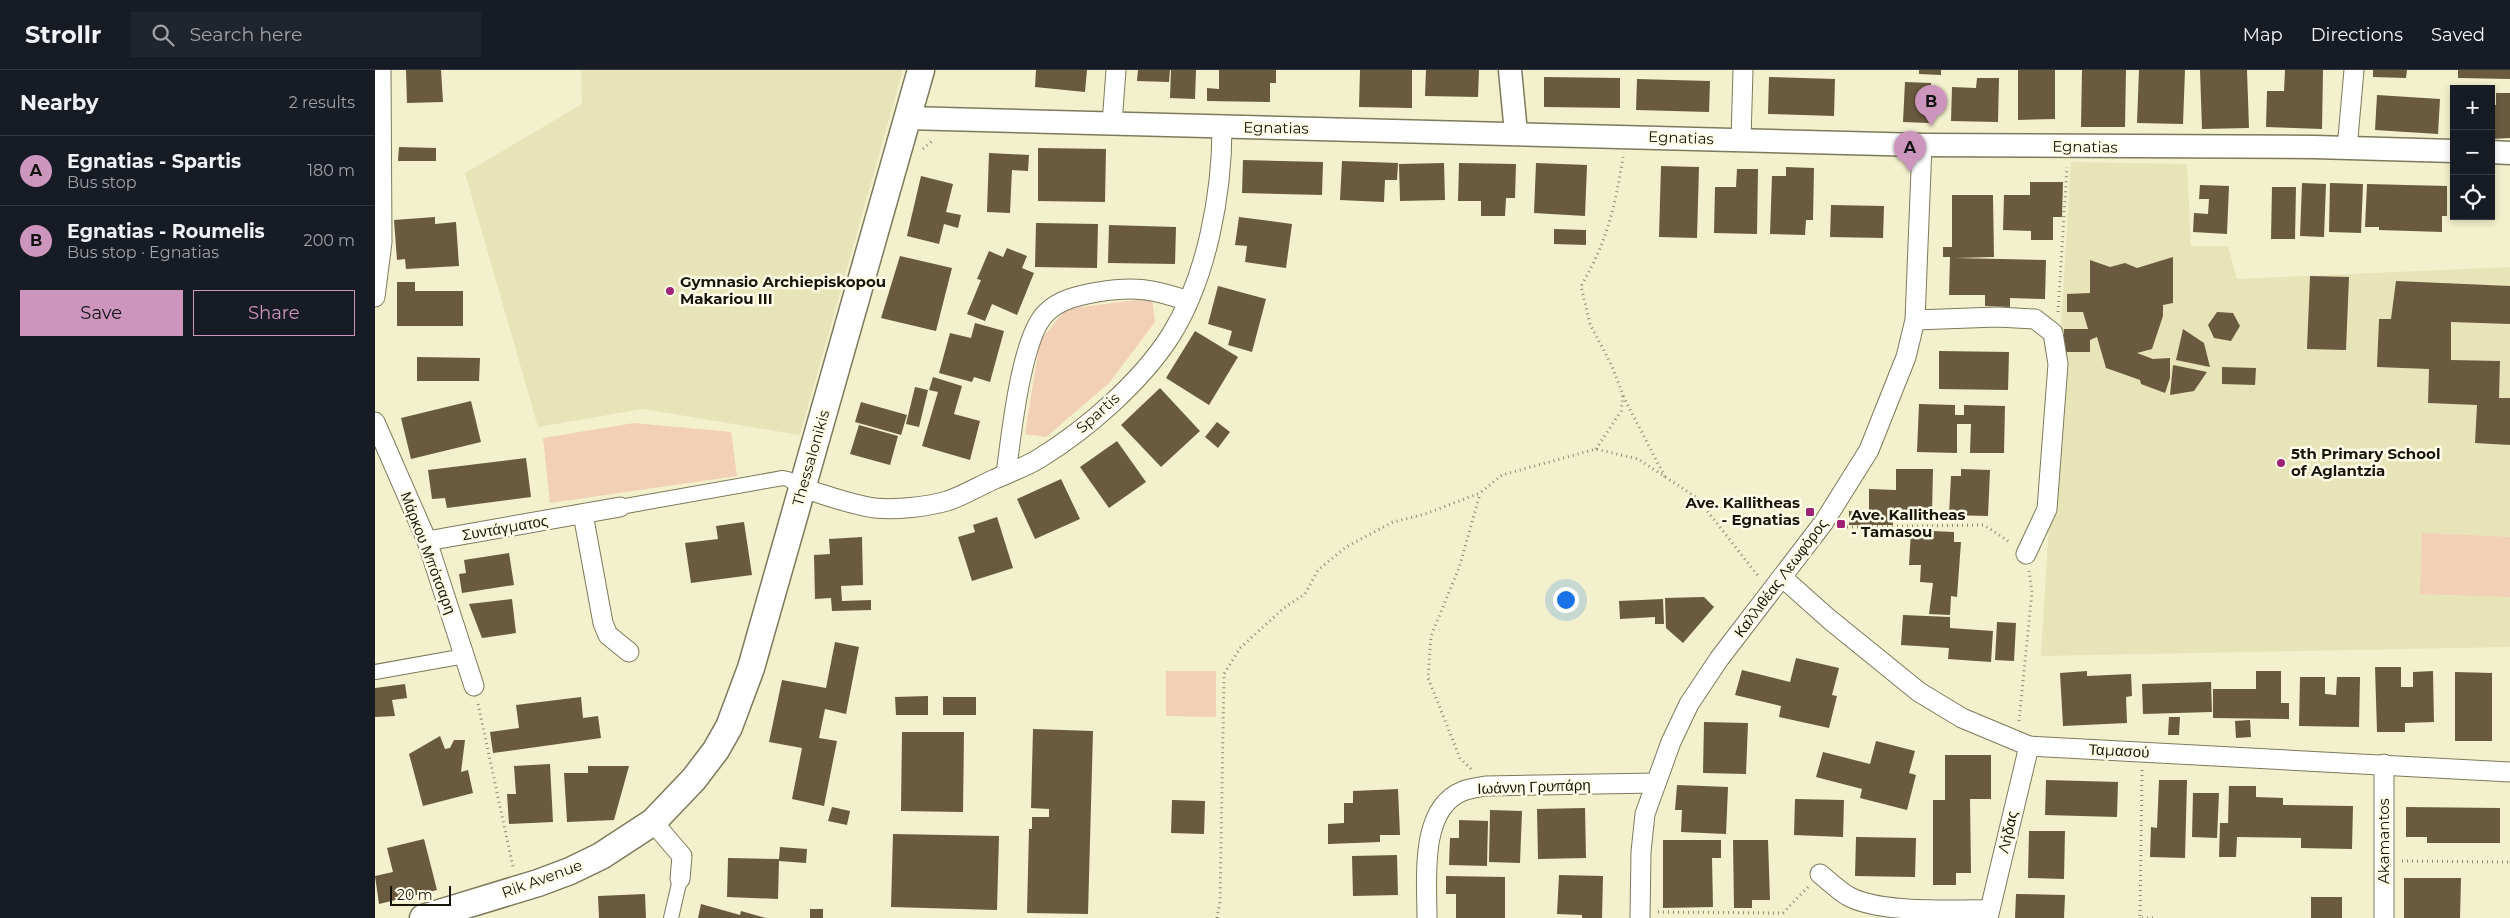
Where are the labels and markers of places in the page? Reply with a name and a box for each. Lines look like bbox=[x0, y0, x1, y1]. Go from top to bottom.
pin: B bbox=[1915, 85, 1947, 126]
pin: A bbox=[1894, 131, 1926, 172]
place label: Gymnasio Archiepiskopou Makariou III bbox=[680, 272, 886, 308]
marker: Gymnasio Archiepiskopou Makariou III bbox=[664, 285, 676, 297]
place label: 5th Primary School of Aglantzia bbox=[2291, 444, 2440, 480]
marker: 5th Primary School of Aglantzia bbox=[2275, 457, 2287, 469]
place label: Ave. Kallitheas - Egnatias bbox=[1684, 493, 1800, 529]
place label: Ave. Kallitheas - Tamasou bbox=[1850, 505, 1966, 541]
marker: Ave. Kallitheas - Egnatias bbox=[1804, 506, 1816, 518]
marker: Ave. Kallitheas - Tamasou bbox=[1835, 518, 1847, 530]

